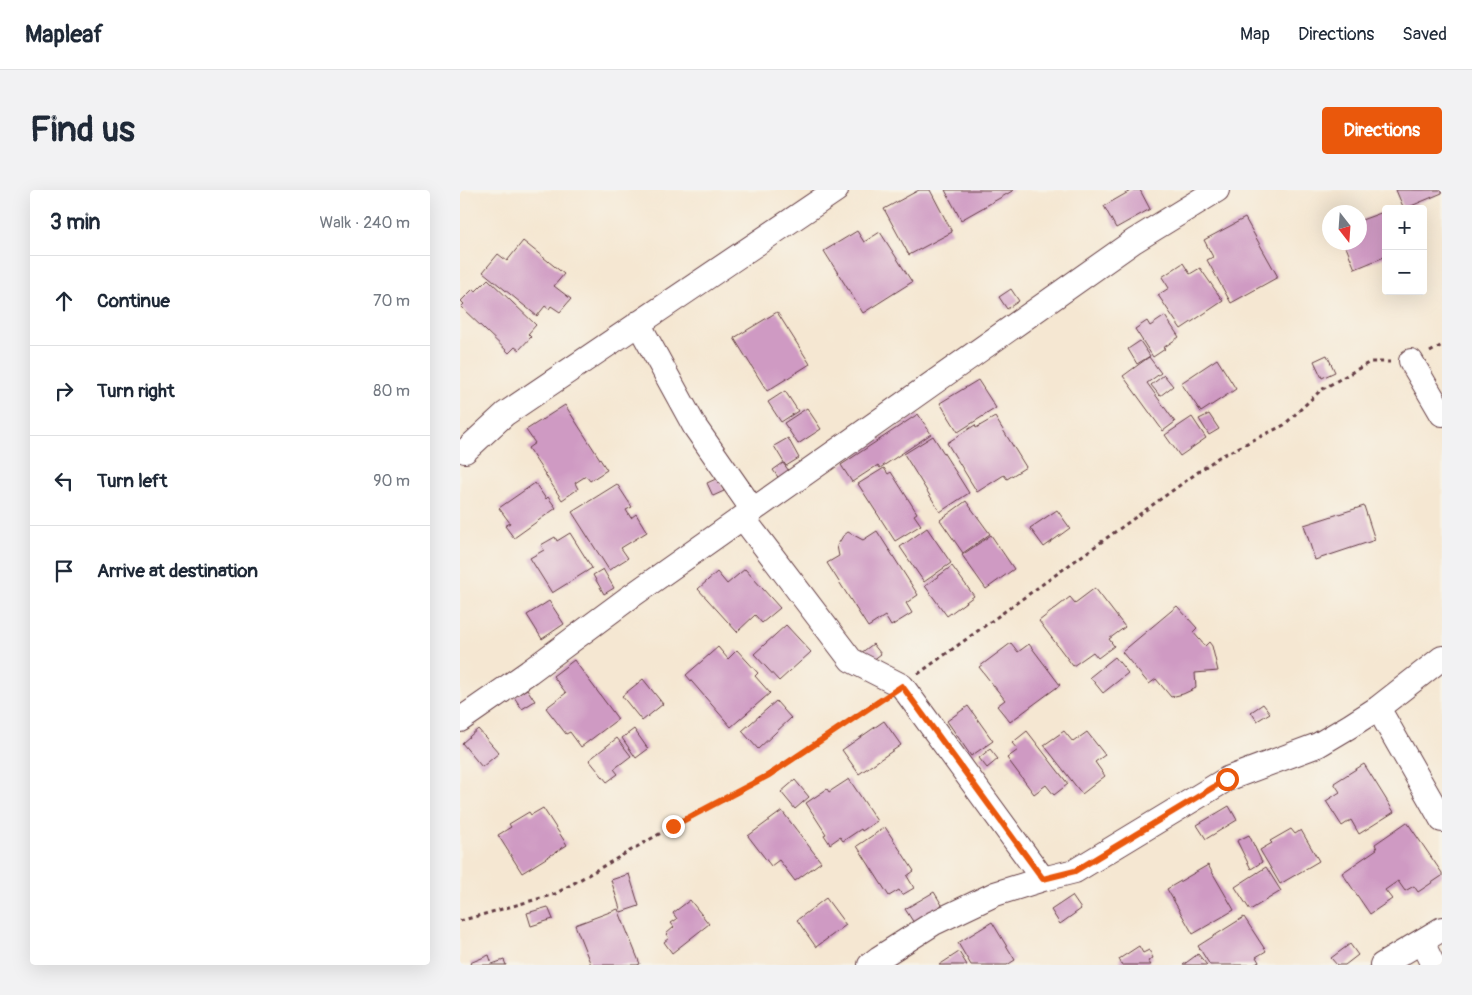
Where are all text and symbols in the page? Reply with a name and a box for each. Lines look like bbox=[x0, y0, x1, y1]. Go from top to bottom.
text: Mapleaf bbox=[25, 20, 103, 49]
text: Map bbox=[1240, 23, 1270, 46]
text: Directions bbox=[1298, 23, 1374, 46]
text: Saved bbox=[1402, 23, 1447, 46]
button: Directions bbox=[1322, 107, 1442, 154]
text: Find us bbox=[30, 108, 135, 152]
north arrow bbox=[1322, 205, 1367, 250]
map controls bbox=[1382, 205, 1427, 295]
button: + bbox=[1382, 205, 1427, 250]
text: 3 min bbox=[50, 209, 100, 236]
text: Walk · 240 m bbox=[319, 213, 410, 233]
button: − bbox=[1382, 250, 1427, 295]
icon: ahead bbox=[50, 287, 78, 315]
text: Continue bbox=[97, 289, 170, 313]
text: 70 m bbox=[373, 291, 410, 311]
icon: right bbox=[50, 377, 78, 405]
text: Turn right bbox=[97, 379, 175, 403]
text: 80 m bbox=[373, 381, 410, 401]
icon: left bbox=[50, 467, 78, 495]
text: Turn left bbox=[97, 469, 167, 493]
text: 90 m bbox=[373, 471, 410, 491]
icon: arrive bbox=[50, 557, 78, 585]
text: Arrive at destination bbox=[97, 559, 258, 583]
route start bbox=[1216, 768, 1239, 791]
route end bbox=[662, 815, 685, 838]

